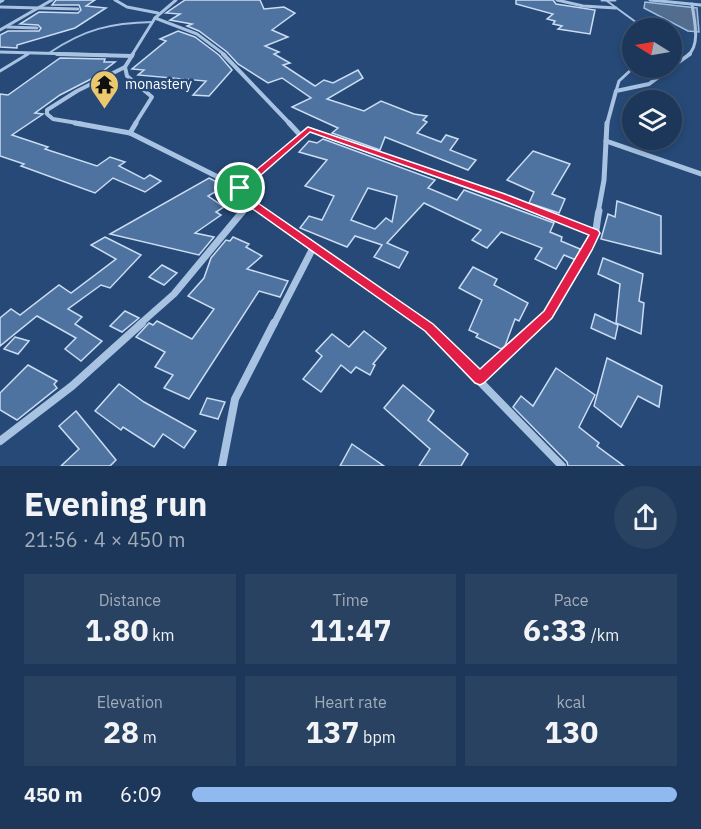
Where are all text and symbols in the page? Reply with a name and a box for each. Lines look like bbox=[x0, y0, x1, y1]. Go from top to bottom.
north arrow bbox=[622, 18, 682, 78]
map controls bbox=[622, 18, 682, 150]
temple icon: monastery bbox=[88, 68, 120, 110]
place label: monastery bbox=[125, 75, 192, 93]
button: layers bbox=[622, 90, 682, 150]
pin bbox=[214, 162, 265, 213]
icon: arrive bbox=[223, 171, 256, 204]
text: Evening run bbox=[24, 482, 208, 525]
button: share bbox=[614, 486, 677, 549]
text: 21:56 · 4 × 450 m bbox=[24, 526, 185, 553]
text: Distance bbox=[99, 590, 161, 610]
text: Time bbox=[333, 590, 368, 610]
text: Pace bbox=[554, 590, 589, 610]
text: 1.80 bbox=[85, 610, 148, 649]
text: 11:47 bbox=[310, 610, 391, 649]
text: 6:33 bbox=[523, 610, 587, 649]
text: km bbox=[148, 625, 175, 645]
text: /km bbox=[587, 625, 619, 645]
text: Elevation bbox=[97, 692, 163, 712]
text: Heart rate bbox=[314, 692, 387, 712]
text: kcal bbox=[557, 692, 586, 712]
text: 28 bbox=[103, 712, 139, 751]
text: 137 bbox=[305, 712, 359, 751]
text: 130 bbox=[544, 712, 598, 751]
text: m bbox=[139, 727, 157, 747]
text: bpm bbox=[359, 727, 396, 747]
text: 450 m bbox=[24, 781, 83, 808]
text: 6:09 bbox=[120, 781, 162, 808]

